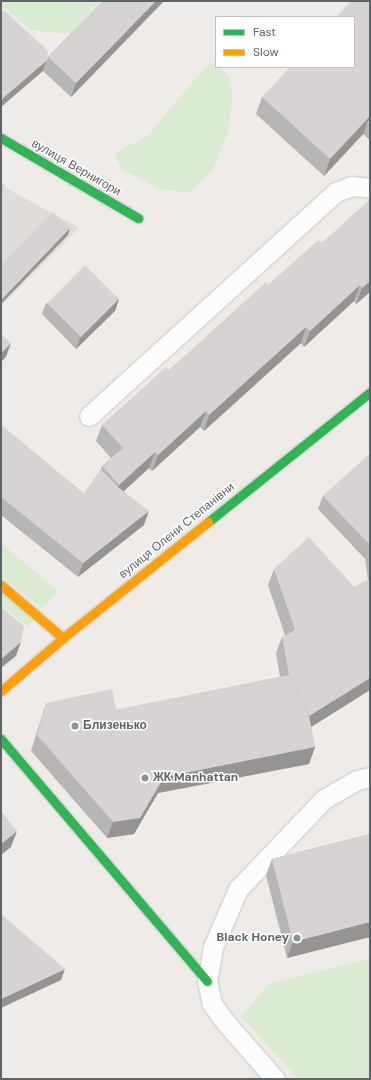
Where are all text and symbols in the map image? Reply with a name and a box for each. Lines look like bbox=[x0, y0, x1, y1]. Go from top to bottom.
legend bbox=[215, 16, 355, 68]
text: Fast bbox=[253, 24, 276, 40]
text: Slow bbox=[253, 44, 279, 60]
street label: вулиця Вернигори bbox=[29, 137, 123, 199]
street label: вулиця Олени Степанівни bbox=[116, 480, 238, 582]
place label: Близенько bbox=[83, 719, 147, 733]
marker: Близенько bbox=[70, 721, 80, 731]
place label: ЖК Manhattan bbox=[153, 771, 238, 785]
marker: ЖК Manhattan bbox=[140, 773, 150, 783]
place label: Black Honey bbox=[217, 931, 289, 945]
marker: Black Honey bbox=[292, 933, 302, 943]

